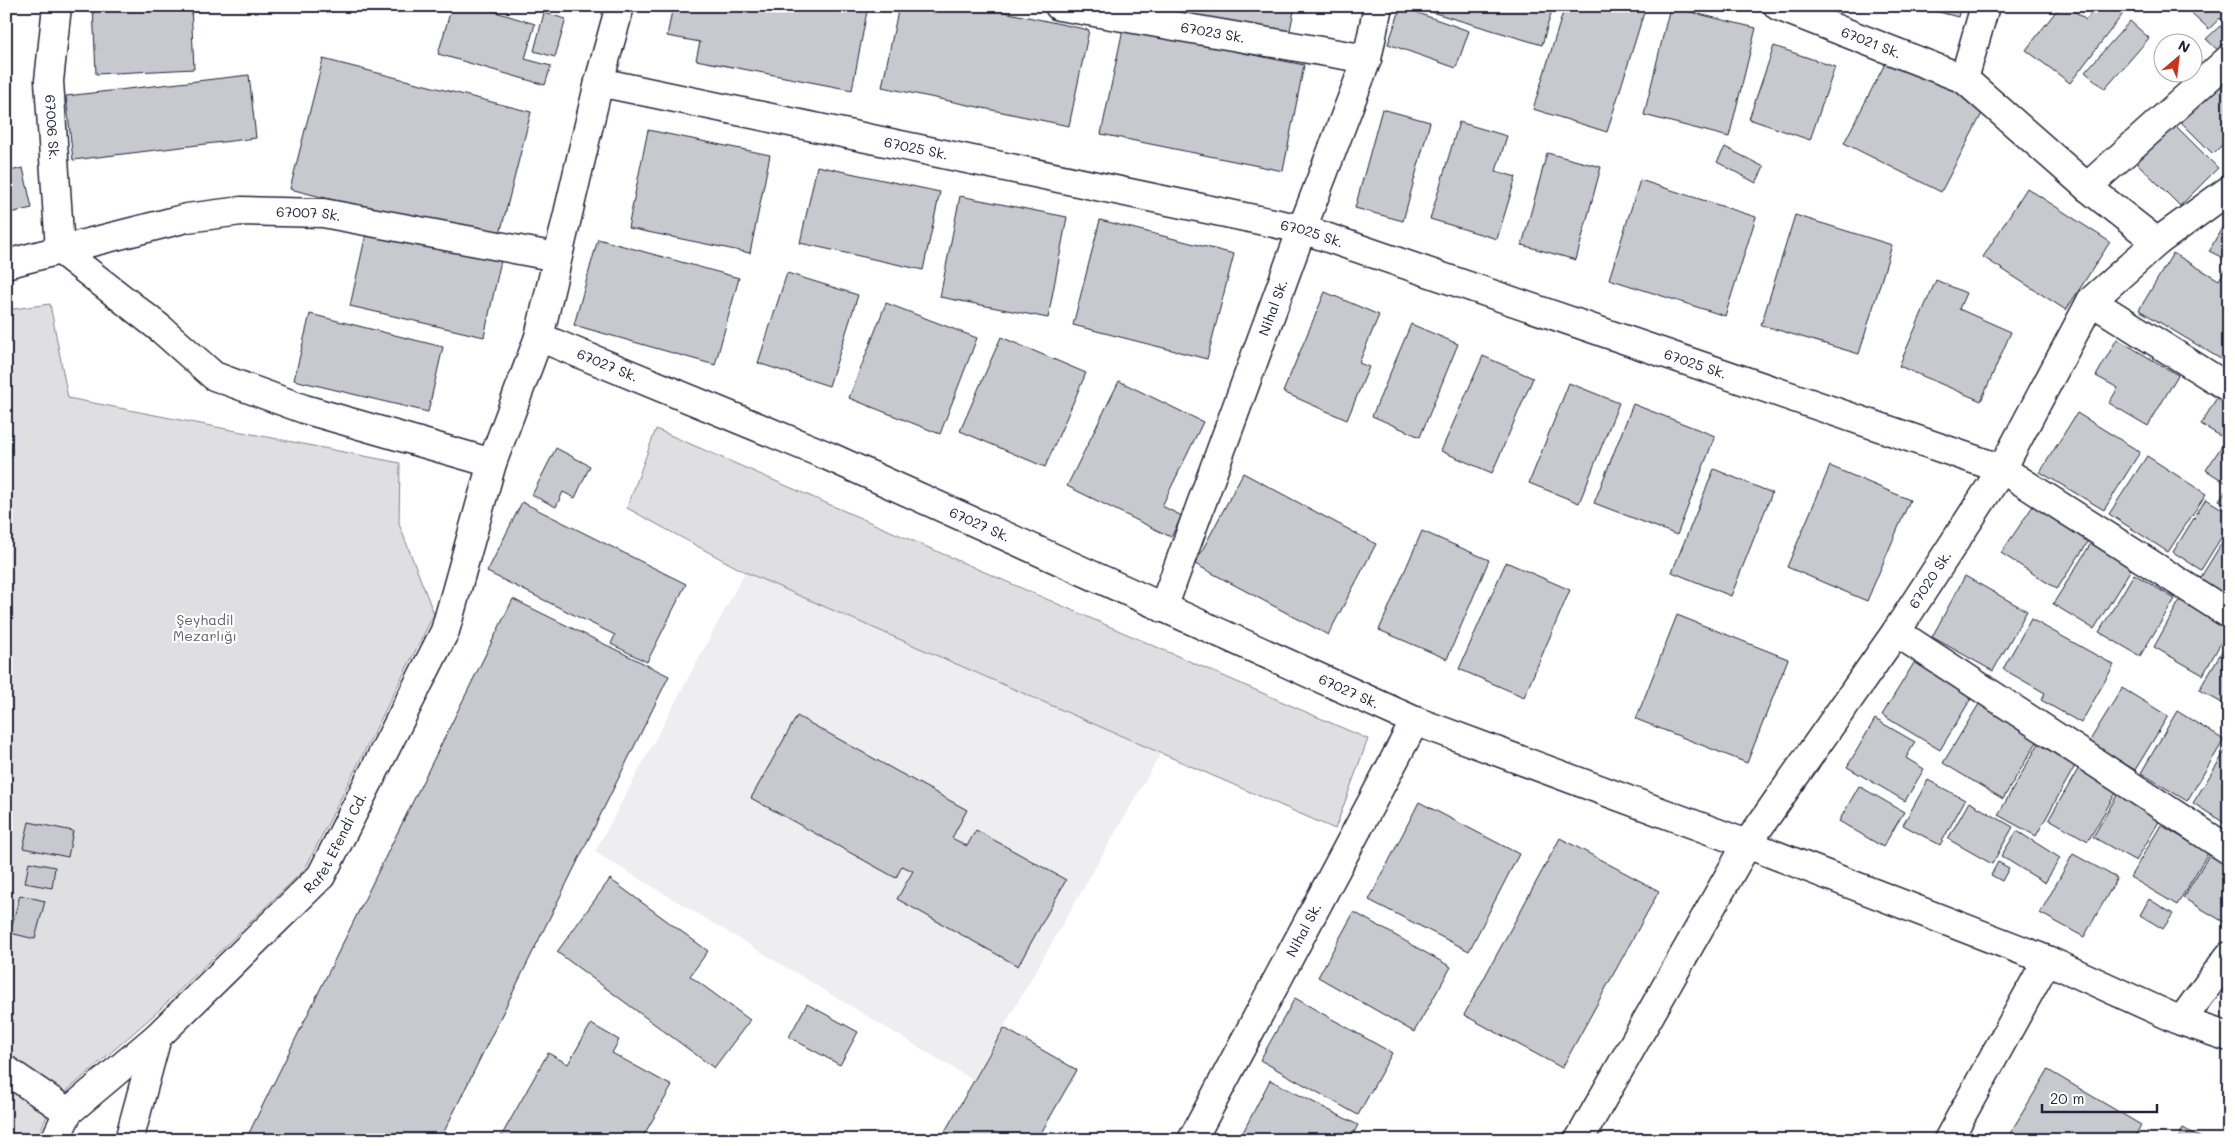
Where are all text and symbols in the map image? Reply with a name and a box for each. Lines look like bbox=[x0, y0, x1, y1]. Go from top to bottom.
street label: 67023 Sk. bbox=[1179, 17, 1246, 47]
street label: 67021 Sk. bbox=[1838, 22, 1904, 62]
north arrow bbox=[2152, 32, 2202, 82]
text: N bbox=[2175, 35, 2193, 57]
street label: 67006 Sk. bbox=[41, 94, 64, 161]
street label: 67025 Sk. bbox=[883, 132, 950, 164]
street label: 67007 Sk. bbox=[276, 202, 343, 225]
street label: 67025 Sk. bbox=[1279, 215, 1346, 252]
street label: Nihal Sk. bbox=[1254, 277, 1292, 338]
street label: 67027 Sk. bbox=[574, 344, 641, 386]
street label: 67025 Sk. bbox=[1662, 344, 1729, 383]
street label: 67027 Sk. bbox=[947, 502, 1013, 546]
street label: 67020 Sk. bbox=[1904, 547, 1955, 612]
park label: Şeyhadil Mezarlığı bbox=[173, 610, 237, 645]
street label: 67027 Sk. bbox=[1316, 669, 1382, 713]
street label: Rafet Efendi Cd. bbox=[299, 789, 371, 897]
street label: Nihal Sk. bbox=[1281, 899, 1326, 960]
scale bar bbox=[2042, 1081, 2158, 1113]
text: 20 m bbox=[2050, 1088, 2084, 1108]

